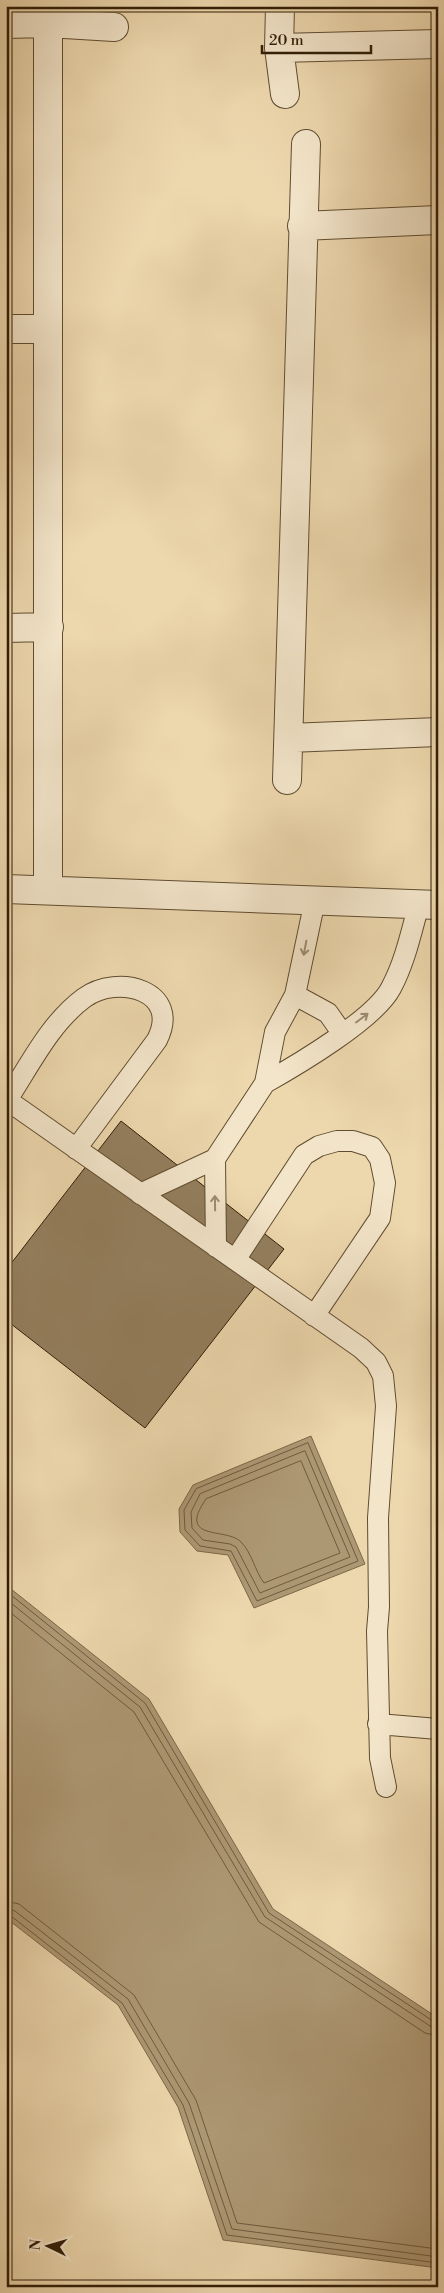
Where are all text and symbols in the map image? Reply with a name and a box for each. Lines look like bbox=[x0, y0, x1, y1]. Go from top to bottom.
scale bar bbox=[262, 22, 370, 54]
text: 20 m bbox=[269, 31, 304, 50]
one-way arrow bbox=[300, 939, 309, 955]
one-way arrow bbox=[355, 1013, 369, 1023]
one-way arrow bbox=[211, 1195, 220, 1211]
north arrow bbox=[22, 2220, 72, 2270]
text: N bbox=[27, 2239, 45, 2251]

